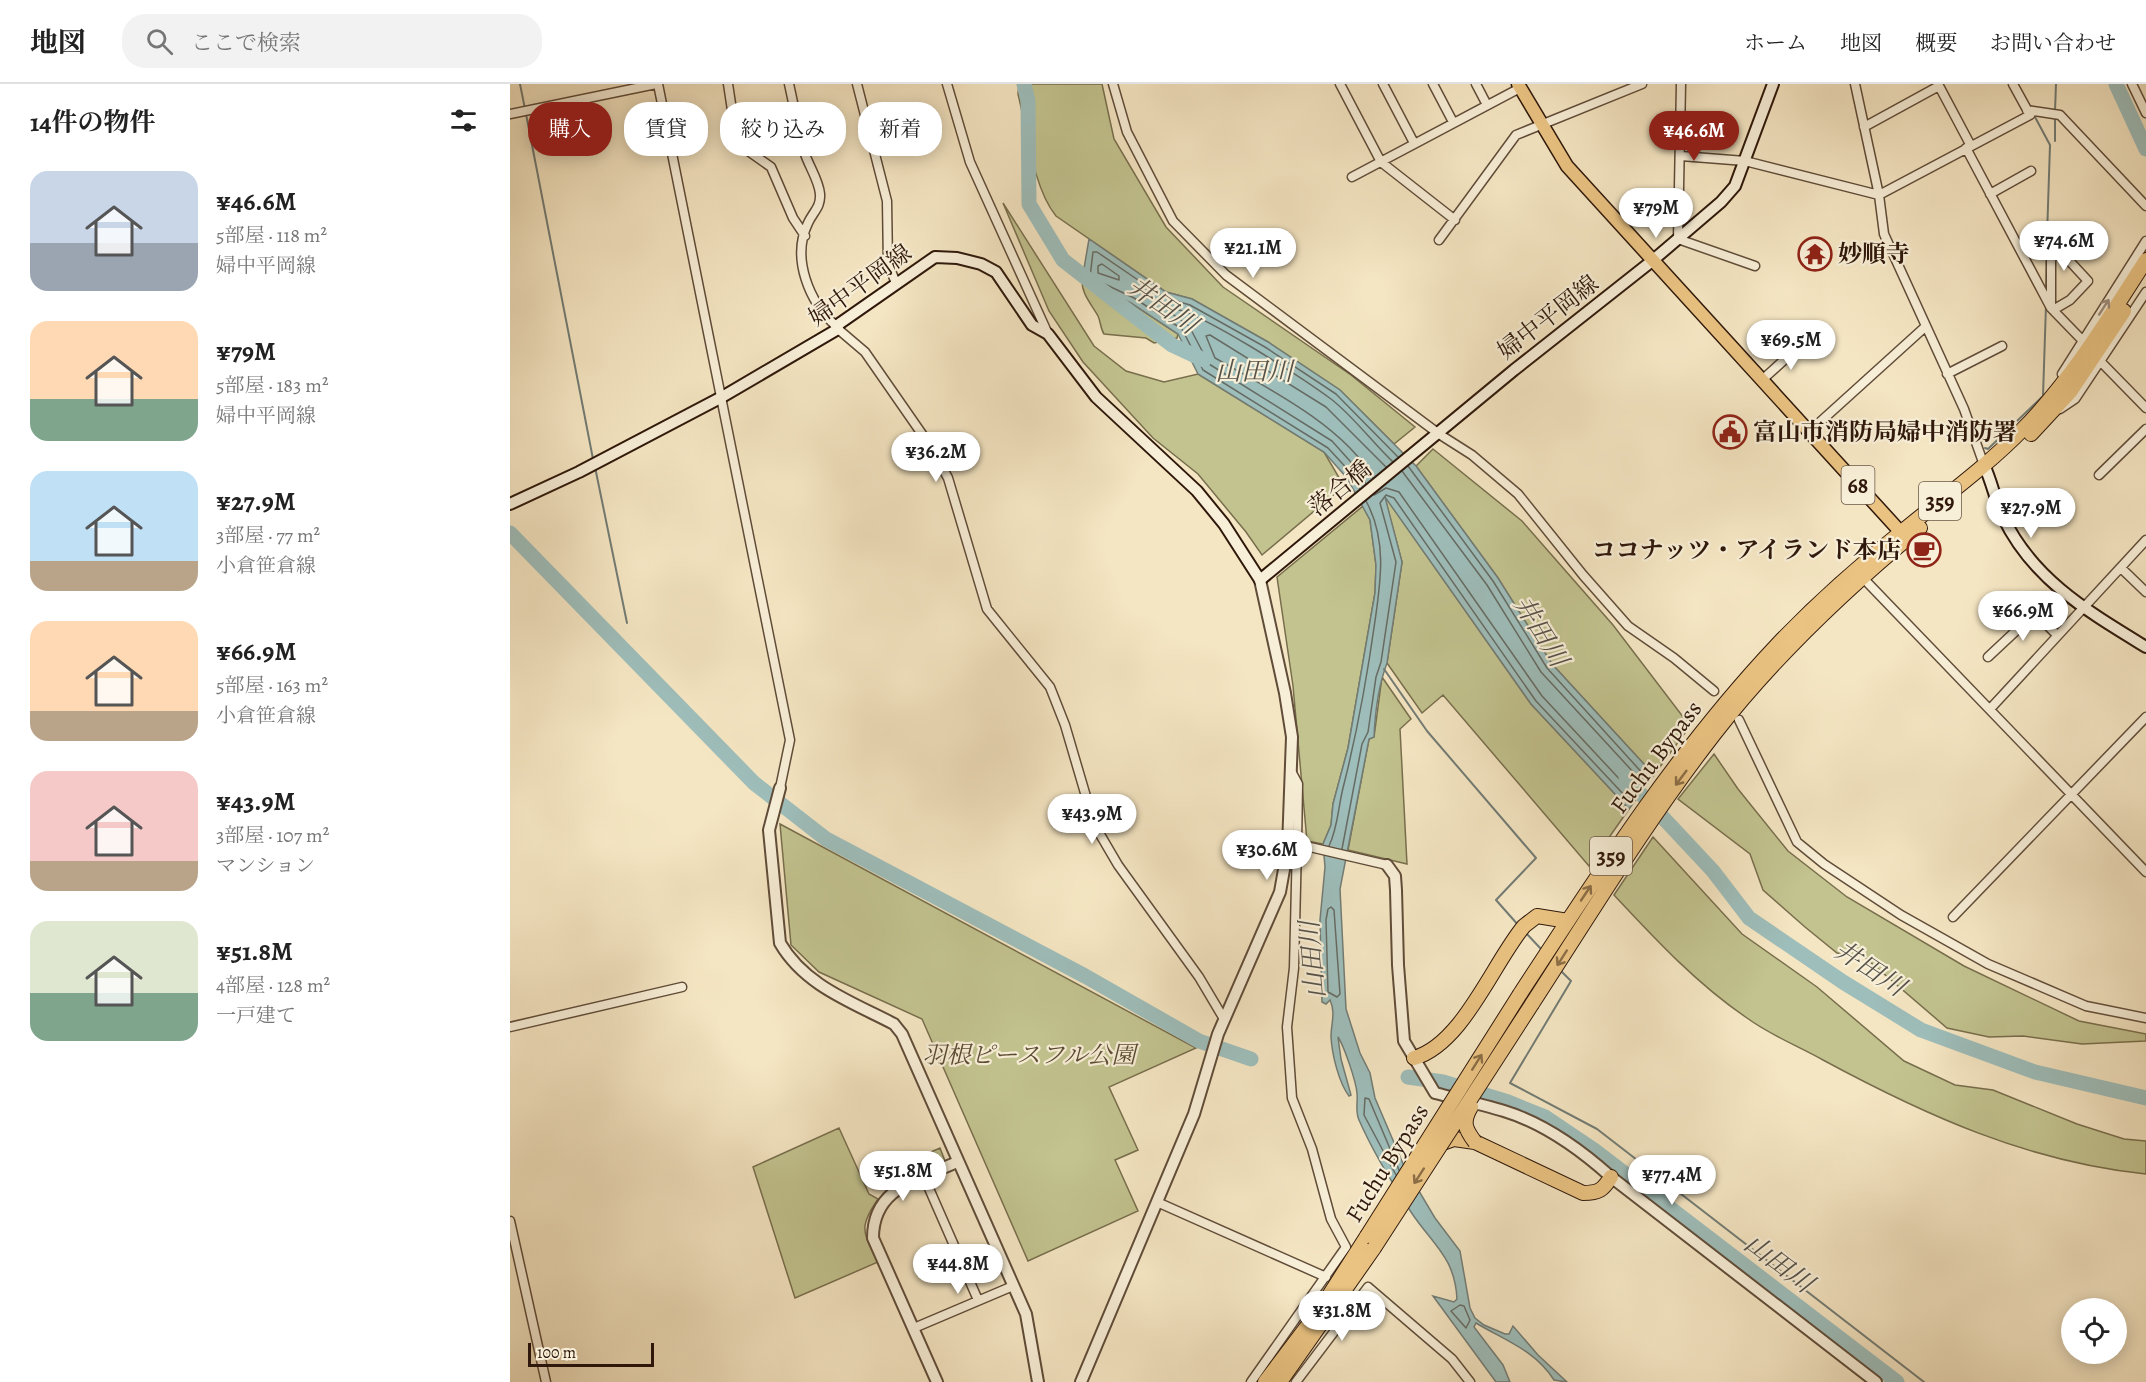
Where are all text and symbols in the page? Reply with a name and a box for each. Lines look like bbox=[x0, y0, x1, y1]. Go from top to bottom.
search box bbox=[122, 14, 542, 68]
text: 地図 bbox=[30, 24, 86, 62]
icon: search bbox=[143, 25, 176, 58]
text: ここで検索 bbox=[191, 28, 301, 58]
text: ホーム bbox=[1744, 29, 1807, 57]
text: 地図 bbox=[1840, 29, 1882, 57]
text: 概要 bbox=[1915, 29, 1957, 57]
text: お問い合わせ bbox=[1990, 29, 2116, 57]
chip: 購入 bbox=[528, 102, 612, 156]
chip: 賃貸 bbox=[624, 102, 708, 156]
chip: 絞り込み bbox=[720, 102, 846, 156]
chip: 新着 bbox=[858, 102, 942, 156]
icon: filters bbox=[447, 104, 480, 137]
text: 14件の物件 bbox=[30, 105, 156, 140]
pin: ¥46.6M bbox=[1645, 111, 1743, 162]
text: ¥46.6M bbox=[1663, 117, 1725, 144]
text: ¥46.6M bbox=[216, 184, 296, 219]
pin: ¥79M bbox=[1620, 188, 1692, 239]
text: ¥79M bbox=[1633, 194, 1679, 221]
icon: home bbox=[78, 195, 150, 267]
pin: ¥74.6M bbox=[2015, 221, 2113, 272]
text: 5部屋 · 118 m² bbox=[216, 222, 327, 249]
text: ¥74.6M bbox=[2033, 227, 2095, 254]
pin: ¥21.1M bbox=[1204, 228, 1302, 279]
text: ¥21.1M bbox=[1224, 234, 1282, 261]
temple icon: 妙順寺 bbox=[1797, 236, 1833, 272]
street label: 婦中平岡線 bbox=[802, 237, 918, 333]
place label: 妙順寺 bbox=[1838, 238, 1910, 270]
text: 婦中平岡線 bbox=[216, 252, 316, 279]
street label: 婦中平岡線 bbox=[1491, 267, 1605, 367]
water label: 井田川 bbox=[1121, 269, 1207, 344]
one-way arrow bbox=[2098, 299, 2110, 316]
pin: ¥69.5M bbox=[1742, 320, 1840, 371]
text: ¥69.5M bbox=[1761, 326, 1821, 353]
text: ¥79M bbox=[216, 334, 276, 369]
icon: home bbox=[78, 345, 150, 417]
water label: 山田川 bbox=[1215, 354, 1296, 389]
text: 5部屋 · 183 m² bbox=[216, 372, 329, 399]
text: 婦中平岡線 bbox=[216, 402, 316, 429]
public building icon: 富山市消防局婦中消防署 bbox=[1712, 414, 1748, 450]
place label: 富山市消防局婦中消防署 bbox=[1753, 416, 2017, 448]
pin: ¥36.2M bbox=[887, 432, 985, 483]
text: ¥36.2M bbox=[905, 438, 967, 465]
street label: 落合橋 bbox=[1302, 453, 1378, 523]
road number: 68 bbox=[1842, 466, 1874, 504]
road number: 359 bbox=[1919, 482, 1961, 520]
text: ¥27.9M bbox=[216, 484, 296, 519]
pin: ¥27.9M bbox=[1982, 488, 2080, 539]
text: ¥27.9M bbox=[2000, 494, 2062, 521]
icon: home bbox=[78, 495, 150, 567]
text: 3部屋 · 77 m² bbox=[216, 522, 320, 549]
cafe icon: ココナッツ・アイランド本店 bbox=[1906, 532, 1942, 568]
place label: ココナッツ・アイランド本店 bbox=[1592, 534, 1901, 566]
text: 小倉笹倉線 bbox=[216, 552, 316, 579]
water label: 井田川 bbox=[1505, 589, 1578, 676]
pin: ¥66.9M bbox=[1974, 591, 2072, 642]
text: ¥66.9M bbox=[1992, 597, 2054, 624]
text: ¥66.9M bbox=[216, 634, 296, 669]
icon: home bbox=[78, 645, 150, 717]
text: 5部屋 · 163 m² bbox=[216, 672, 328, 699]
street label: Fuchu Bypass bbox=[1603, 694, 1709, 820]
text: 小倉笹倉線 bbox=[216, 702, 316, 729]
one-way arrow bbox=[1675, 770, 1688, 786]
text: ¥43.9M bbox=[216, 784, 295, 819]
pin: ¥43.9M bbox=[1043, 794, 1141, 845]
icon: home bbox=[78, 795, 150, 867]
text: ¥43.9M bbox=[1061, 800, 1123, 827]
text: 3部屋 · 107 m² bbox=[216, 822, 329, 849]
pin: ¥30.6M bbox=[1218, 830, 1316, 881]
text: ¥30.6M bbox=[1236, 836, 1298, 863]
road number: 359 bbox=[1590, 837, 1632, 875]
text: マンション bbox=[216, 852, 315, 879]
one-way arrow bbox=[1581, 885, 1593, 902]
water label: 山田川 bbox=[1291, 917, 1333, 1000]
water label: 井田川 bbox=[1827, 932, 1914, 1006]
text: ¥51.8M bbox=[216, 934, 293, 969]
icon: home bbox=[78, 945, 150, 1017]
one-way arrow bbox=[1556, 949, 1568, 966]
text: 4部屋 · 128 m² bbox=[216, 972, 330, 999]
text: 一戸建て bbox=[216, 1002, 296, 1029]
park label: 羽根ピースフル公園 bbox=[923, 1039, 1139, 1071]
one-way arrow bbox=[1470, 1054, 1483, 1071]
street label: Fuchu Bypass bbox=[1338, 1098, 1436, 1228]
pin: ¥51.8M bbox=[854, 1151, 952, 1202]
pin: ¥77.4M bbox=[1623, 1155, 1721, 1206]
text: ¥51.8M bbox=[873, 1157, 933, 1184]
text: ¥77.4M bbox=[1642, 1161, 1702, 1188]
one-way arrow bbox=[1413, 1167, 1425, 1184]
water label: 山田川 bbox=[1737, 1226, 1823, 1303]
pin: ¥44.8M bbox=[909, 1244, 1007, 1295]
text: ¥44.8M bbox=[927, 1250, 989, 1277]
pin: ¥31.8M bbox=[1293, 1291, 1391, 1342]
text: ¥31.8M bbox=[1312, 1297, 1372, 1324]
map controls bbox=[2061, 1298, 2127, 1364]
button: locate bbox=[2061, 1298, 2127, 1364]
scale bar bbox=[528, 1340, 654, 1368]
text: 100 m bbox=[537, 1342, 576, 1364]

